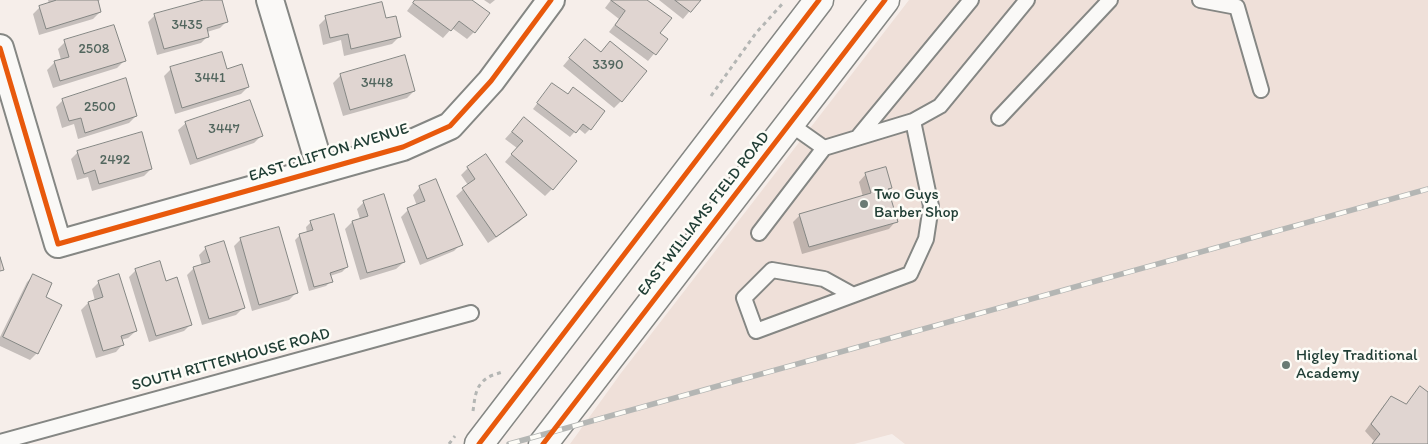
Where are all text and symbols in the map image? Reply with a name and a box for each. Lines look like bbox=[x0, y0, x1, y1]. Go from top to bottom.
house number: 3435 bbox=[171, 17, 203, 33]
house number: 2508 bbox=[78, 41, 110, 57]
house number: 3390 bbox=[592, 57, 624, 73]
house number: 3441 bbox=[195, 70, 225, 86]
house number: 3448 bbox=[361, 75, 393, 91]
house number: 2500 bbox=[84, 99, 116, 115]
street label: EAST CLIFTON AVENUE bbox=[247, 120, 411, 186]
house number: 3447 bbox=[208, 121, 240, 137]
street label: EAST WILLIAMS FIELD ROAD bbox=[634, 128, 774, 300]
house number: 2492 bbox=[100, 152, 130, 168]
place label: Two Guys Barber Shop bbox=[874, 185, 959, 223]
marker: Two Guys Barber Shop bbox=[858, 198, 870, 210]
street label: SOUTH RITTENHOUSE ROAD bbox=[130, 324, 332, 396]
place label: Higley Traditional Academy bbox=[1296, 346, 1418, 384]
marker: Higley Traditional Academy bbox=[1280, 359, 1292, 371]

